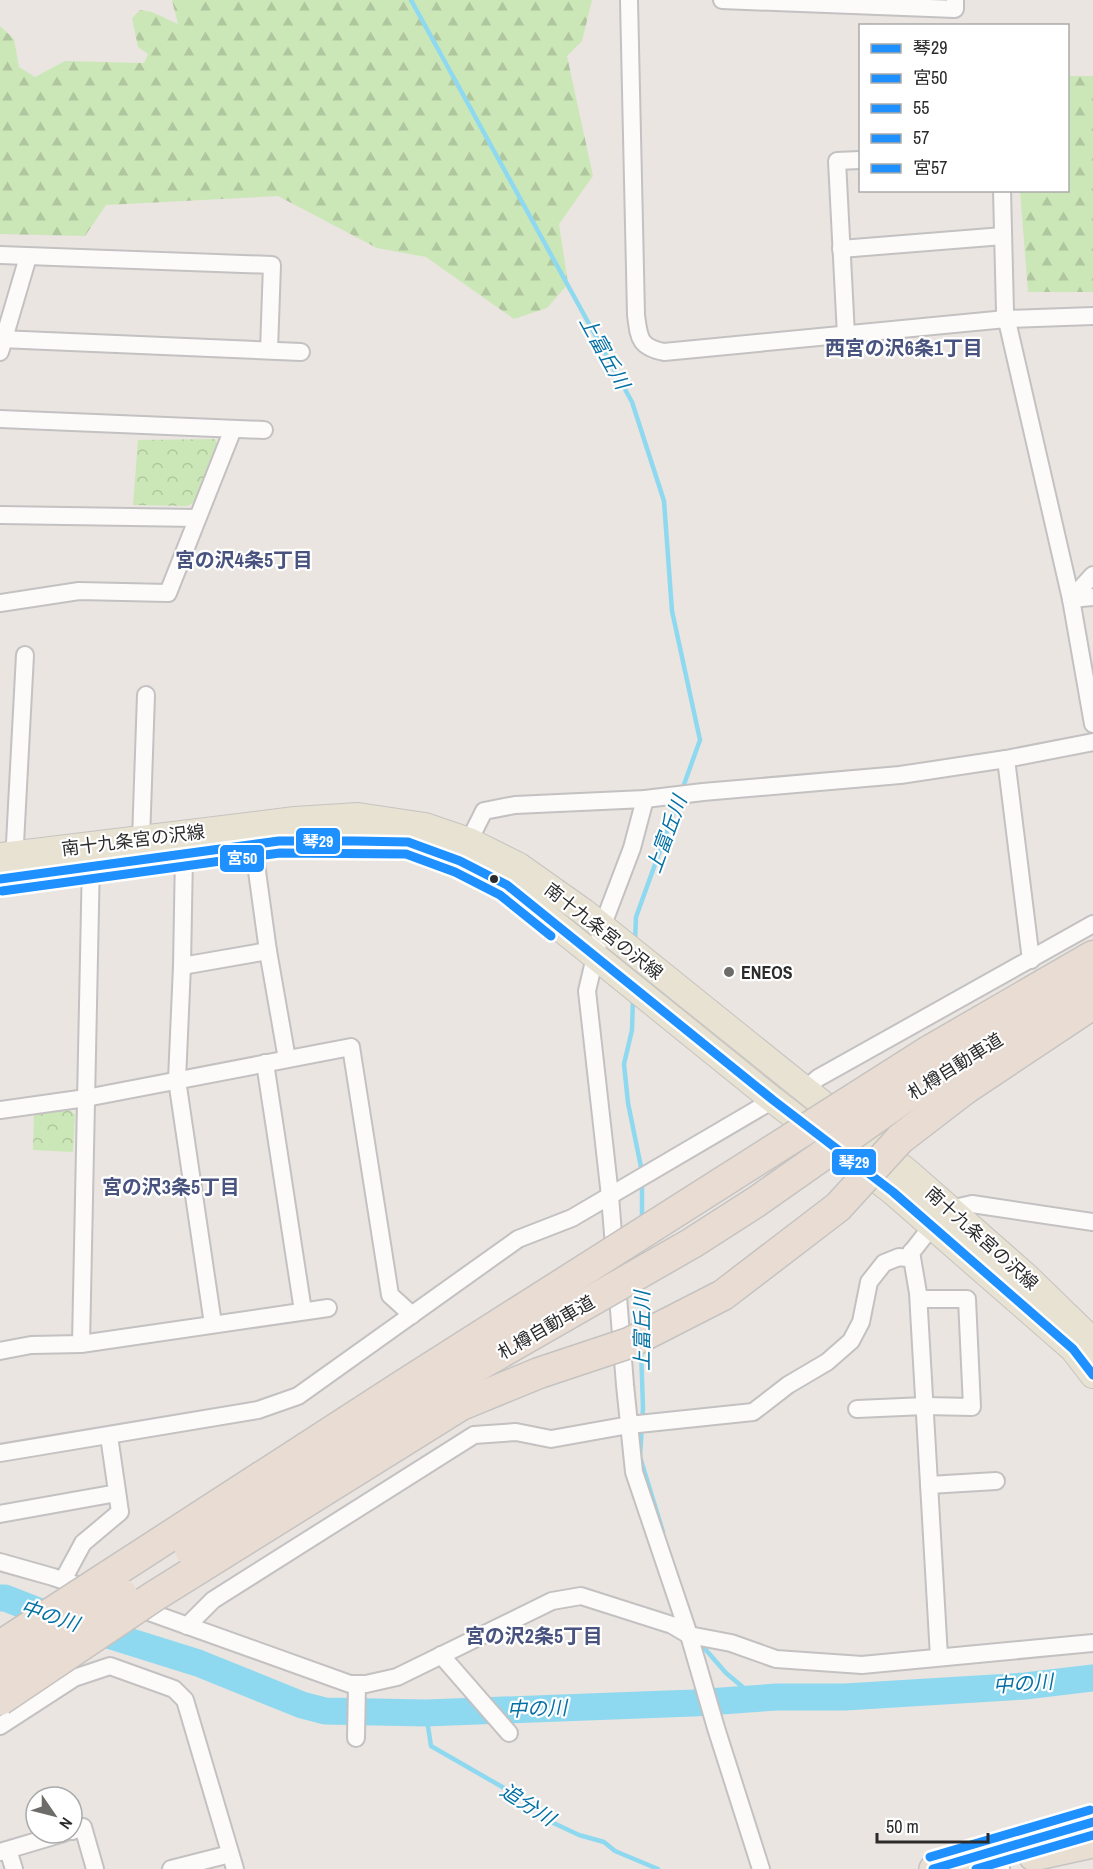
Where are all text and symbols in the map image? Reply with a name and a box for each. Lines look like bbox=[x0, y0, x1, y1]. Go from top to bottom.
legend bbox=[859, 24, 1069, 192]
text: 琴29 bbox=[913, 35, 947, 60]
text: 宮50 bbox=[913, 65, 947, 90]
text: 55 bbox=[913, 95, 929, 120]
text: 57 bbox=[913, 125, 929, 150]
text: 宮57 bbox=[913, 155, 947, 180]
water label: 上富丘川 bbox=[574, 310, 637, 395]
district label: 西宮の沢6条1丁目 bbox=[825, 334, 983, 361]
district label: 宮の沢4条5丁目 bbox=[175, 546, 313, 573]
water label: 上富丘川 bbox=[640, 790, 693, 876]
street label: 南十九条宮の沢線 bbox=[60, 819, 206, 861]
line badge: 琴29 bbox=[295, 827, 341, 855]
text: 琴29 bbox=[303, 830, 333, 852]
line badge: 宮50 bbox=[219, 844, 265, 873]
text: 宮50 bbox=[227, 847, 257, 869]
unlabelled marker bbox=[488, 873, 500, 885]
street label: 南十九条宮の沢線 bbox=[540, 877, 668, 985]
place label: ENEOS bbox=[741, 960, 793, 985]
marker: ENEOS bbox=[722, 965, 736, 979]
street label: 札樽自動車道 bbox=[903, 1027, 1007, 1105]
line badge: 琴29 bbox=[831, 1148, 877, 1176]
text: 琴29 bbox=[839, 1151, 869, 1173]
district label: 宮の沢3条5丁目 bbox=[102, 1173, 240, 1200]
street label: 南十九条宮の沢線 bbox=[920, 1181, 1044, 1295]
street label: 札樽自動車道 bbox=[493, 1289, 599, 1365]
water label: 上富丘川 bbox=[628, 1289, 655, 1371]
water label: 中の川 bbox=[17, 1593, 85, 1638]
district label: 宮の沢2条5丁目 bbox=[465, 1622, 603, 1649]
water label: 中の川 bbox=[992, 1667, 1056, 1699]
water label: 中の川 bbox=[507, 1693, 569, 1723]
water label: 追分川 bbox=[495, 1776, 562, 1833]
north arrow bbox=[24, 1785, 84, 1845]
scale bar bbox=[877, 1806, 988, 1844]
text: N bbox=[55, 1813, 78, 1834]
text: 50 m bbox=[886, 1814, 919, 1839]

